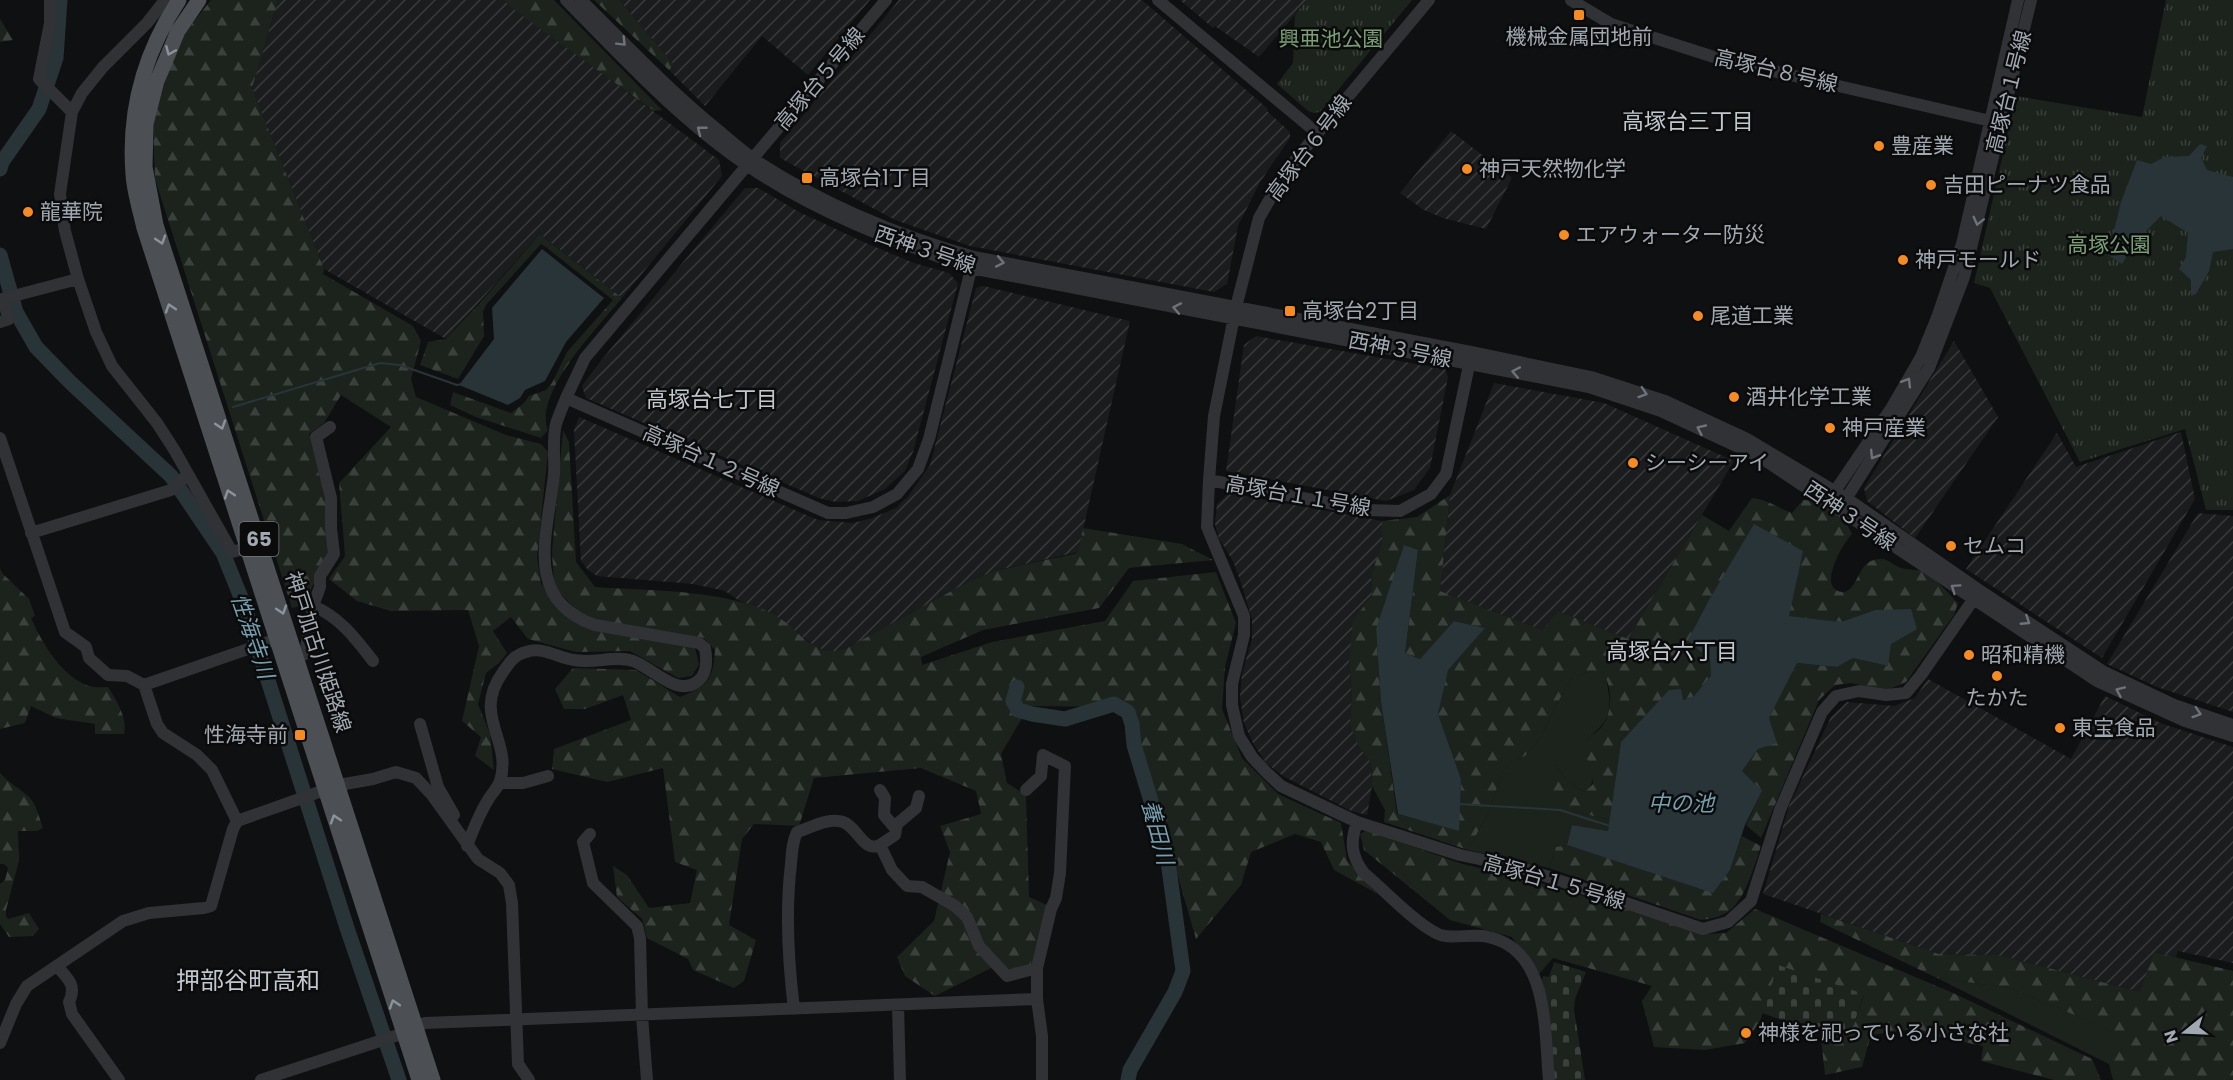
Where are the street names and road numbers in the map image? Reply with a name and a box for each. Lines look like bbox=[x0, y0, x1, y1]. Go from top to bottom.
street label: 高塚台５号線 bbox=[768, 21, 871, 136]
street label: 高塚台１号線 bbox=[1979, 27, 2038, 157]
street label: 高塚台８号線 bbox=[1711, 42, 1841, 99]
street label: 高塚台６号線 bbox=[1259, 89, 1358, 207]
street label: 西神３号線 bbox=[871, 219, 980, 280]
street label: 西神３号線 bbox=[1346, 325, 1454, 374]
street label: 高塚台１２号線 bbox=[638, 417, 784, 504]
street label: 高塚台１１号線 bbox=[1223, 468, 1373, 523]
street label: 西神３号線 bbox=[1799, 474, 1902, 557]
road number: 65 bbox=[240, 522, 278, 556]
street label: 神戸加古川姫路線 bbox=[279, 567, 358, 736]
street label: 高塚台１５号線 bbox=[1479, 847, 1629, 916]

